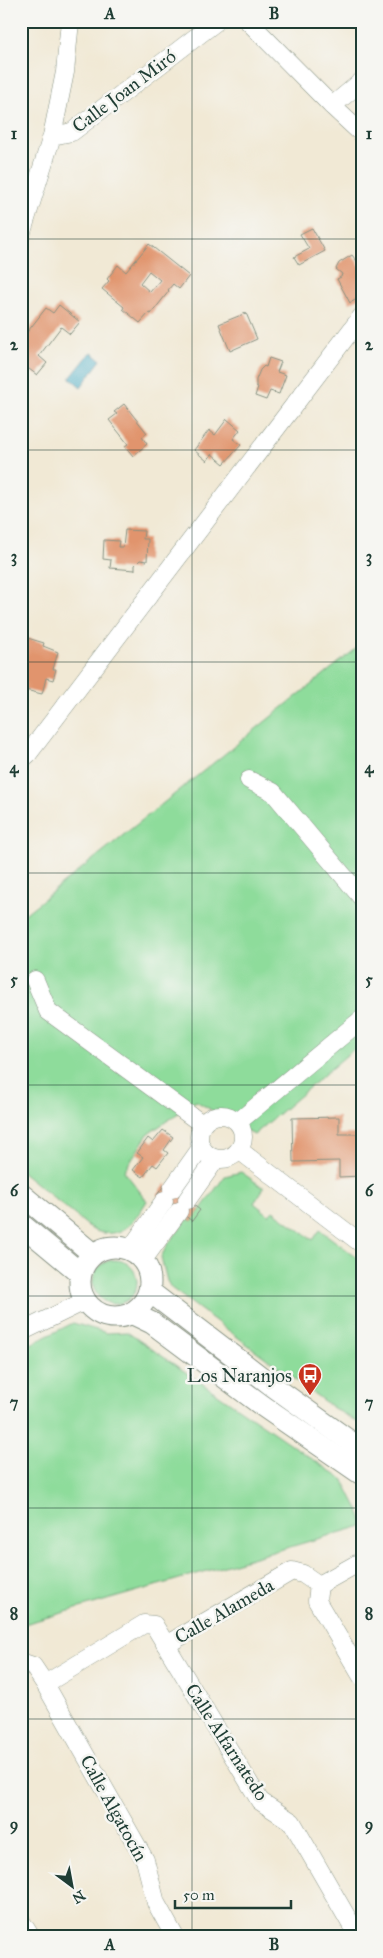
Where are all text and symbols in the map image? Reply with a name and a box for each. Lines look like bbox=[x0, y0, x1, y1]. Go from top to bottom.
text: A bbox=[104, 4, 116, 23]
text: B bbox=[269, 4, 279, 23]
street label: Calle Joan Miró bbox=[68, 44, 181, 138]
text: 1 bbox=[11, 124, 18, 143]
text: 1 bbox=[366, 124, 373, 143]
text: 2 bbox=[10, 335, 19, 354]
text: 2 bbox=[365, 335, 374, 354]
text: 3 bbox=[11, 547, 17, 567]
text: 3 bbox=[366, 547, 372, 567]
text: 4 bbox=[10, 758, 20, 778]
text: 4 bbox=[365, 758, 375, 778]
text: 5 bbox=[10, 970, 18, 989]
text: 5 bbox=[365, 970, 373, 989]
text: 6 bbox=[10, 1181, 19, 1200]
text: 6 bbox=[365, 1181, 374, 1200]
bus stop icon: Los Naranjos bbox=[297, 1362, 323, 1396]
place label: Los Naranjos bbox=[187, 1364, 292, 1387]
text: 7 bbox=[10, 1393, 19, 1412]
text: 7 bbox=[365, 1393, 374, 1412]
street label: Calle Alameda bbox=[170, 1573, 278, 1649]
text: 8 bbox=[10, 1604, 18, 1623]
text: 8 bbox=[365, 1604, 373, 1623]
street label: Calle Alfarnatedo bbox=[181, 1679, 274, 1805]
street label: Calle Algatocín bbox=[74, 1751, 153, 1866]
text: 9 bbox=[10, 1815, 18, 1835]
text: 9 bbox=[365, 1815, 373, 1835]
north arrow bbox=[48, 1860, 98, 1910]
scale bar bbox=[175, 1878, 292, 1910]
text: N bbox=[69, 1886, 88, 1907]
text: 50 m bbox=[183, 1886, 215, 1904]
text: A bbox=[104, 1935, 116, 1954]
text: B bbox=[269, 1935, 279, 1954]

